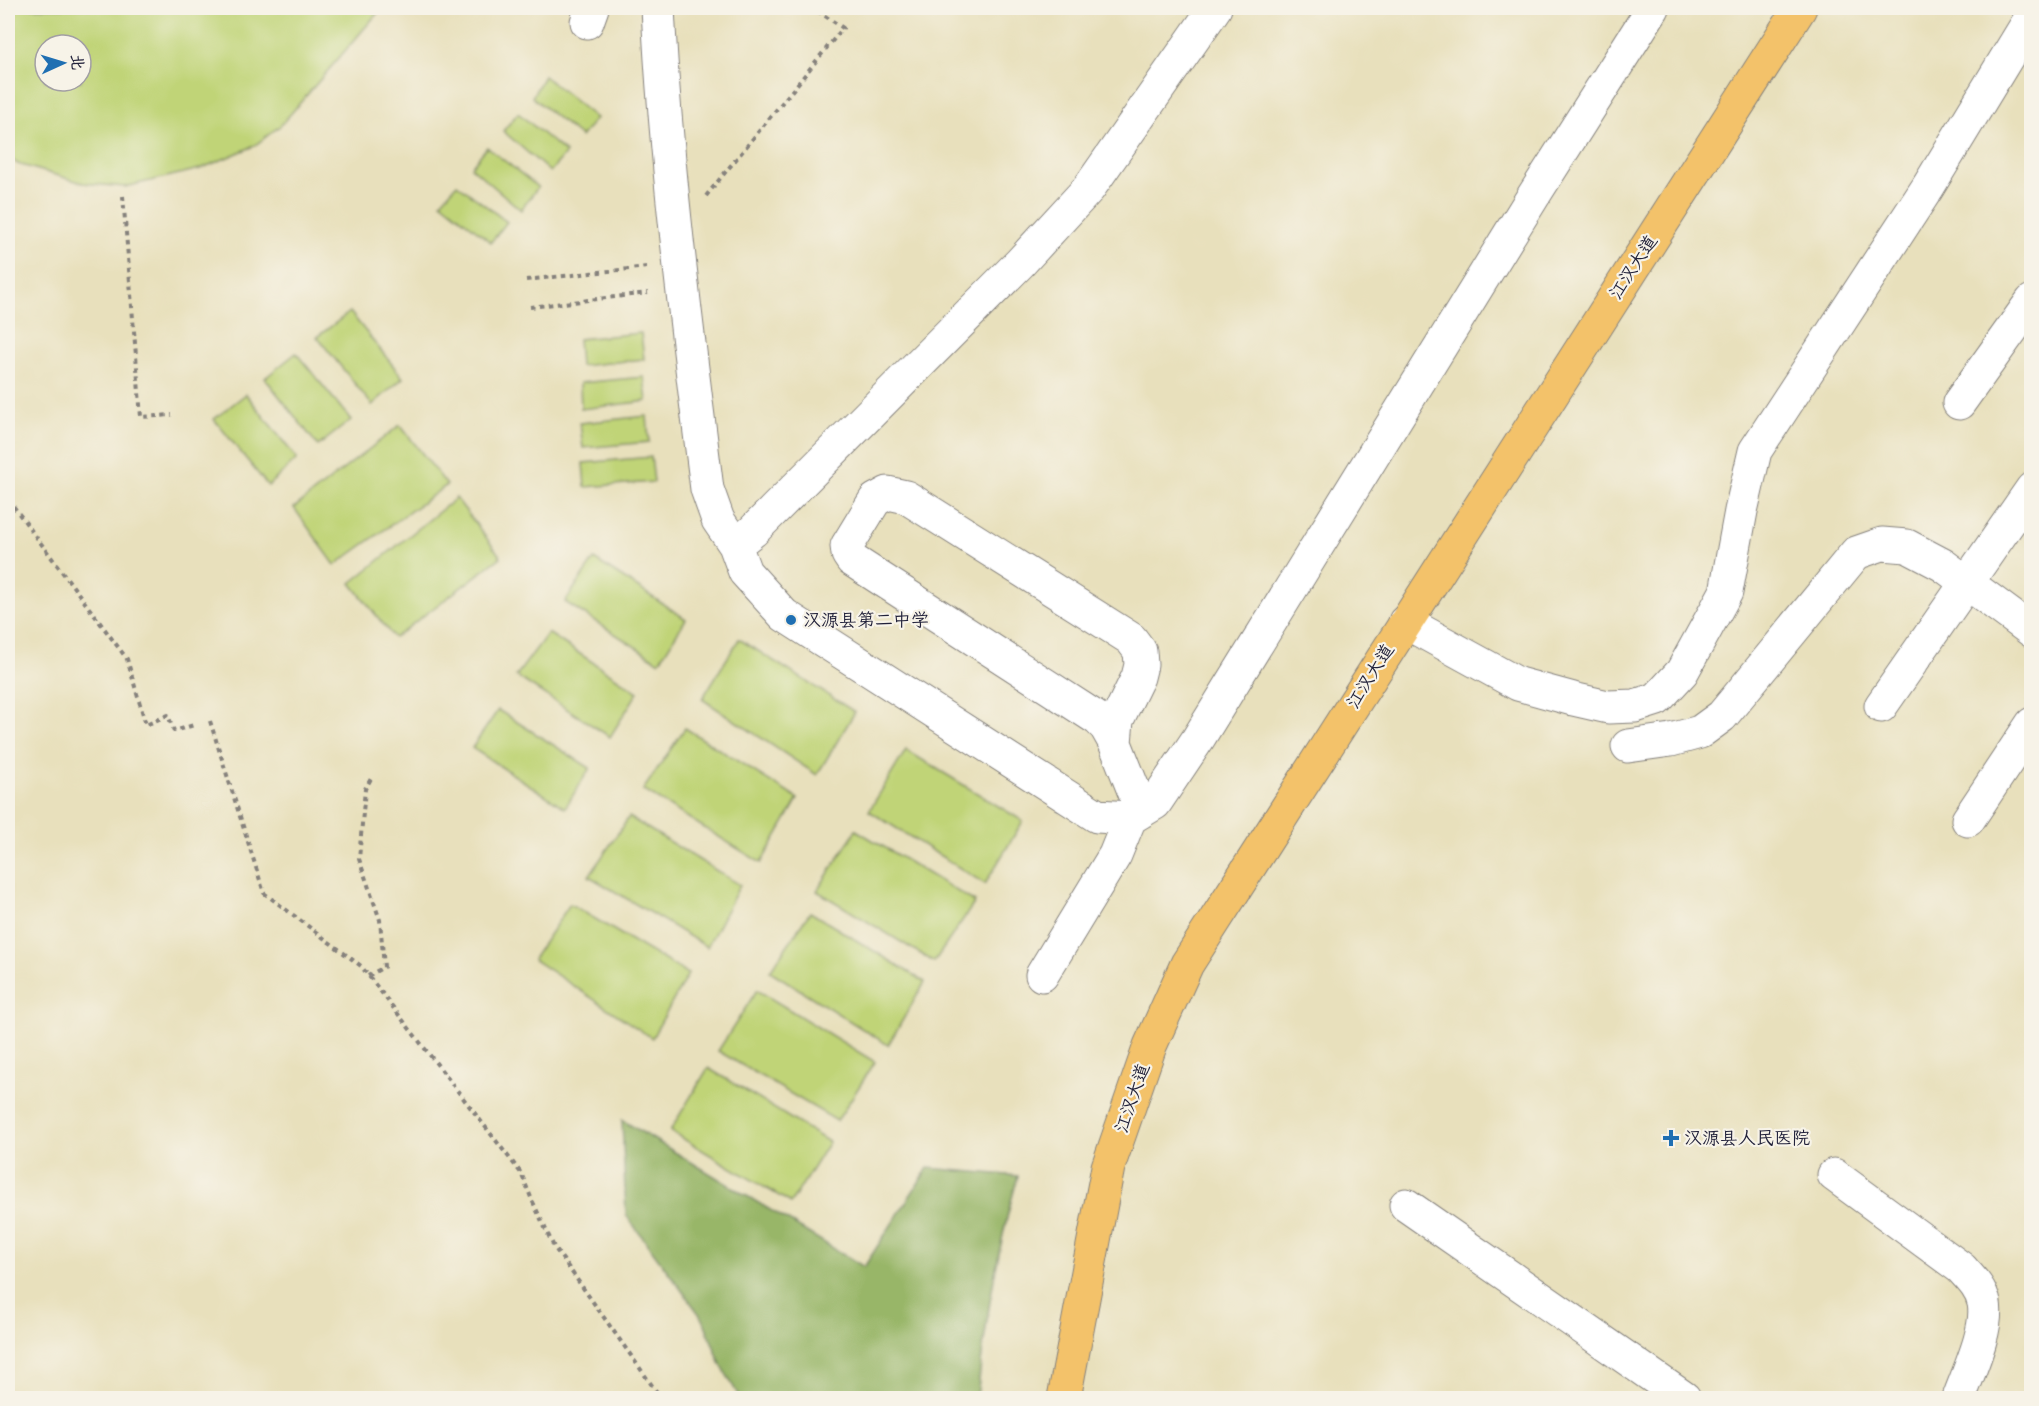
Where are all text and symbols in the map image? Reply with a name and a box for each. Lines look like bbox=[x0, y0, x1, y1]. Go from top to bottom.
north arrow bbox=[33, 33, 93, 93]
text: 北 bbox=[66, 53, 88, 71]
street label: 江汉大道 bbox=[1604, 231, 1663, 304]
place label: 汉源县第二中学 bbox=[803, 609, 929, 632]
marker: 汉源县第二中学 bbox=[784, 613, 798, 627]
street label: 江汉大道 bbox=[1342, 640, 1399, 713]
street label: 江汉大道 bbox=[1110, 1060, 1155, 1136]
place label: 汉源县人民医院 bbox=[1684, 1127, 1810, 1150]
marker: 汉源县人民医院 bbox=[1662, 1129, 1680, 1147]

